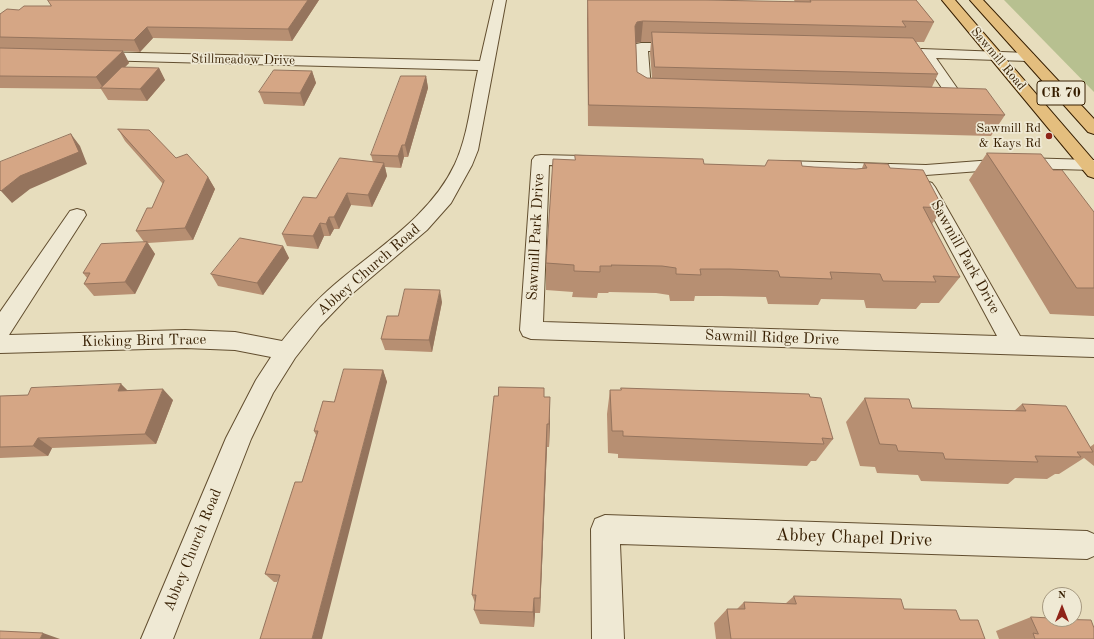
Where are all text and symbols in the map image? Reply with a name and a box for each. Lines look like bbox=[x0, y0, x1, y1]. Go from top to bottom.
street label: Sawmill Road bbox=[967, 24, 1029, 94]
street label: Stillmeadow Drive bbox=[191, 51, 295, 69]
road number: CR 70 bbox=[1037, 81, 1085, 105]
place label: Sawmill Rd & Kays Rd bbox=[976, 121, 1041, 152]
marker: Sawmill Rd & Kays Rd bbox=[1044, 131, 1054, 141]
street label: Sawmill Park Drive bbox=[524, 173, 548, 301]
street label: Sawmill Park Drive bbox=[926, 197, 1004, 317]
street label: Abbey Church Road bbox=[314, 220, 424, 320]
street label: Sawmill Ridge Drive bbox=[705, 327, 839, 349]
street label: Kicking Bird Trace bbox=[82, 331, 206, 351]
street label: Abbey Church Road bbox=[160, 486, 226, 614]
street label: Abbey Chapel Drive bbox=[775, 524, 933, 552]
north arrow bbox=[1042, 587, 1082, 627]
text: N bbox=[1058, 590, 1066, 601]

